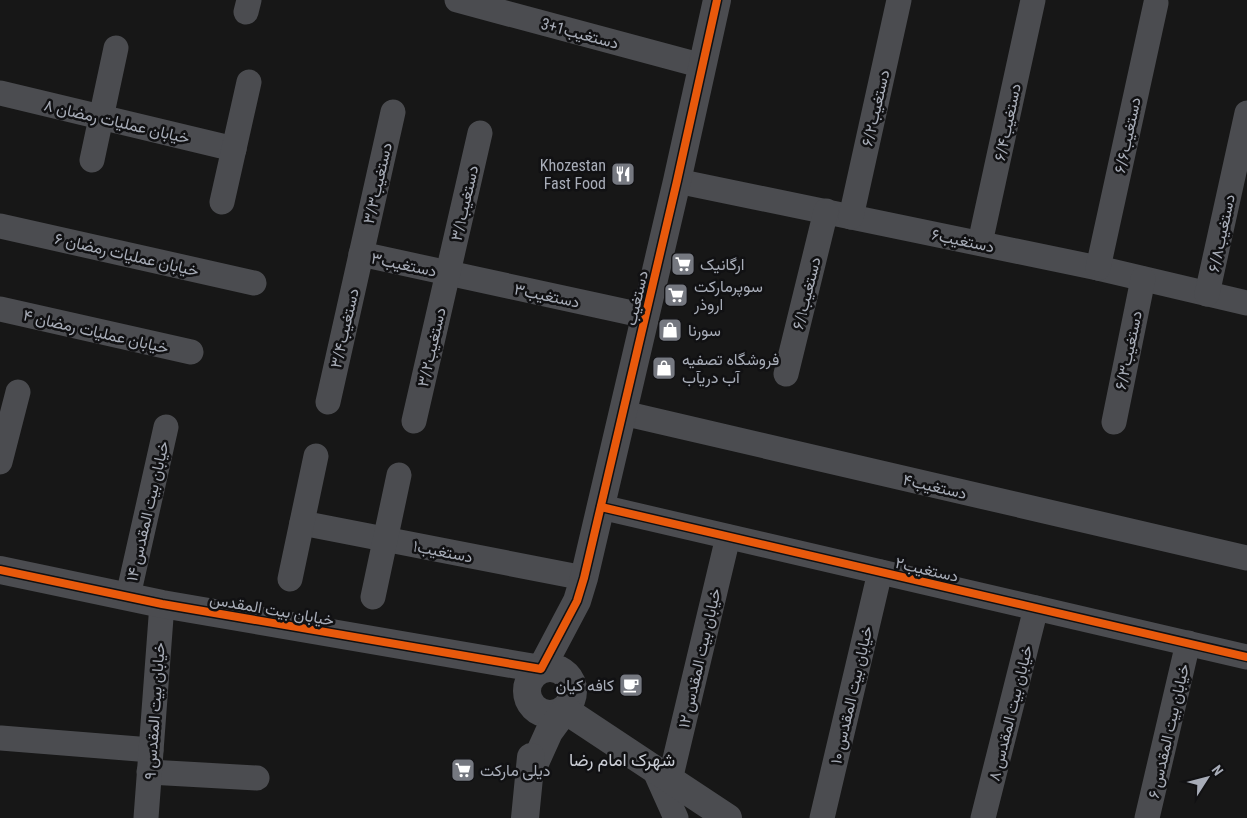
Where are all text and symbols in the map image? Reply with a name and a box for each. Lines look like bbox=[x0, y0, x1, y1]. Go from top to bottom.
street label: 3+1دستغیب bbox=[539, 14, 621, 53]
street label: دستغیب۶/۲ bbox=[857, 68, 894, 148]
street label: دستغیب۶/۴ bbox=[990, 82, 1025, 163]
street label: خیابان عملیات رمضان ۸ bbox=[42, 95, 192, 149]
street label: دستغیب۶/۶ bbox=[1110, 95, 1145, 175]
street label: ۳/۳دستغیب bbox=[359, 141, 396, 226]
place label: Khozestan Fast Food bbox=[540, 156, 606, 193]
restaurant icon: Khozestan Fast Food bbox=[610, 161, 636, 187]
street label: ۳/۱دستغیب bbox=[447, 163, 482, 243]
street label: دستغیب۶/۸ bbox=[1204, 192, 1239, 274]
street label: دستغیب۶ bbox=[930, 225, 996, 256]
street label: خیابان عملیات رمضان ۶ bbox=[53, 229, 201, 281]
street label: ۳دستغیب bbox=[369, 248, 438, 281]
supermarket icon: ارگانیک bbox=[670, 251, 696, 277]
place label: ارگانیک bbox=[700, 255, 744, 275]
street label: دستغیب۶/۱ bbox=[788, 255, 825, 331]
street label: دستغیب bbox=[621, 269, 652, 327]
place label: سوپرمارکت اروذر bbox=[693, 277, 763, 315]
street label: دستغیب۳ bbox=[512, 279, 581, 312]
supermarket icon: سوپرمارکت اروذر bbox=[663, 282, 689, 308]
street label: ۳/۴دستغیب bbox=[326, 286, 363, 370]
street label: خیابان عملیات رمضان ۴ bbox=[21, 306, 171, 359]
street label: ۳/۲دستغیب bbox=[413, 306, 450, 389]
street label: دستغیب۶/۳ bbox=[1111, 309, 1146, 391]
shop icon: سورنا bbox=[657, 317, 683, 343]
place label: سورنا bbox=[688, 321, 721, 341]
place label: فروشگاه تصفیه آب دریآب bbox=[682, 350, 779, 388]
shop icon: فروشگاه تصفیه آب دریآب bbox=[651, 355, 677, 381]
street label: خیابان بیت المقدس ۱۴ bbox=[122, 439, 174, 583]
street label: دستغیب۴ bbox=[901, 470, 969, 503]
street label: دستغیب۱ bbox=[411, 536, 474, 567]
street label: ۲دستغیب bbox=[893, 553, 960, 586]
street label: خیابان بیت المقدس ۱۲ bbox=[674, 586, 726, 730]
street label: خیابان بیت المقدس bbox=[208, 589, 336, 631]
street label: خیابان بیت المقدس ۱۰ bbox=[826, 624, 878, 766]
street label: خیابان بیت المقدس ۹ bbox=[140, 642, 170, 780]
street label: خیابان بیت المقدس ۸ bbox=[984, 643, 1038, 783]
street label: خیابان بیت المقدس ۶ bbox=[1144, 662, 1194, 800]
cafe icon: کافه کیان bbox=[618, 672, 644, 698]
place label: کافه کیان bbox=[556, 676, 614, 695]
district label: شهرک امام رضا bbox=[569, 749, 675, 772]
north arrow bbox=[1182, 753, 1232, 803]
supermarket icon: دیلی مارکت bbox=[450, 757, 476, 783]
place label: دیلی مارکت bbox=[480, 761, 550, 781]
text: N bbox=[1209, 762, 1227, 779]

